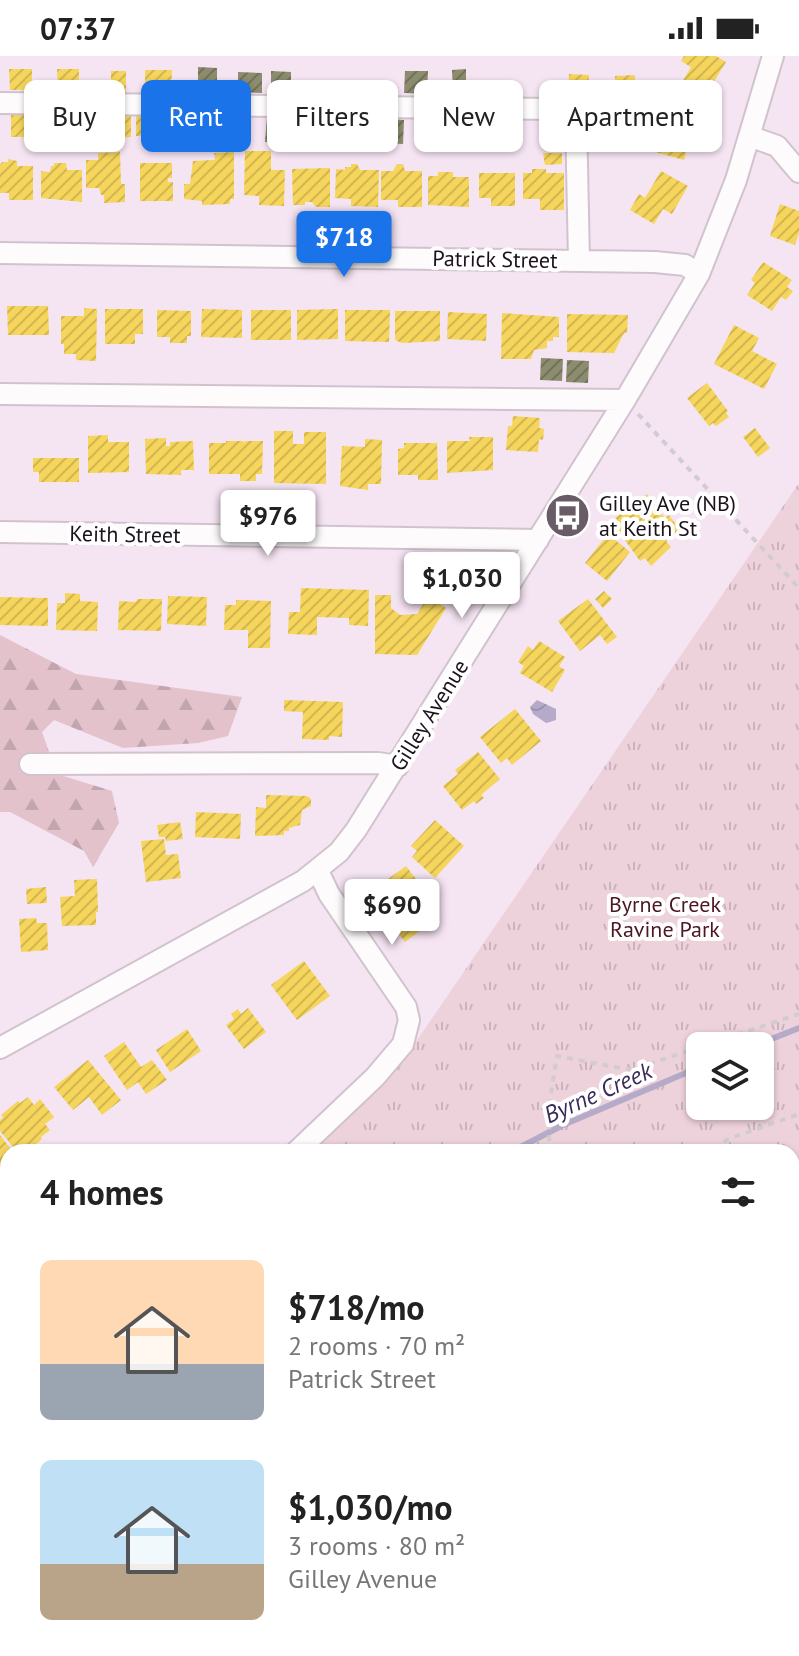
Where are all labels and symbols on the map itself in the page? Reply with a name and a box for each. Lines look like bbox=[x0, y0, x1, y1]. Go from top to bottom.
pin: $718 bbox=[297, 211, 391, 279]
street label: Patrick Street bbox=[432, 244, 558, 274]
place label: Gilley Ave (NB) at Keith St bbox=[599, 489, 736, 542]
pin: $976 bbox=[221, 490, 315, 558]
bus stop icon: Gilley Ave (NB) at Keith St bbox=[544, 492, 592, 540]
street label: Keith Street bbox=[69, 519, 181, 549]
pin: $1,030 bbox=[397, 552, 527, 620]
street label: Gilley Avenue bbox=[384, 654, 474, 776]
pin: $690 bbox=[345, 879, 439, 947]
park label: Byrne Creek Ravine Park bbox=[609, 890, 721, 943]
water label: Byrne Creek bbox=[539, 1055, 658, 1130]

